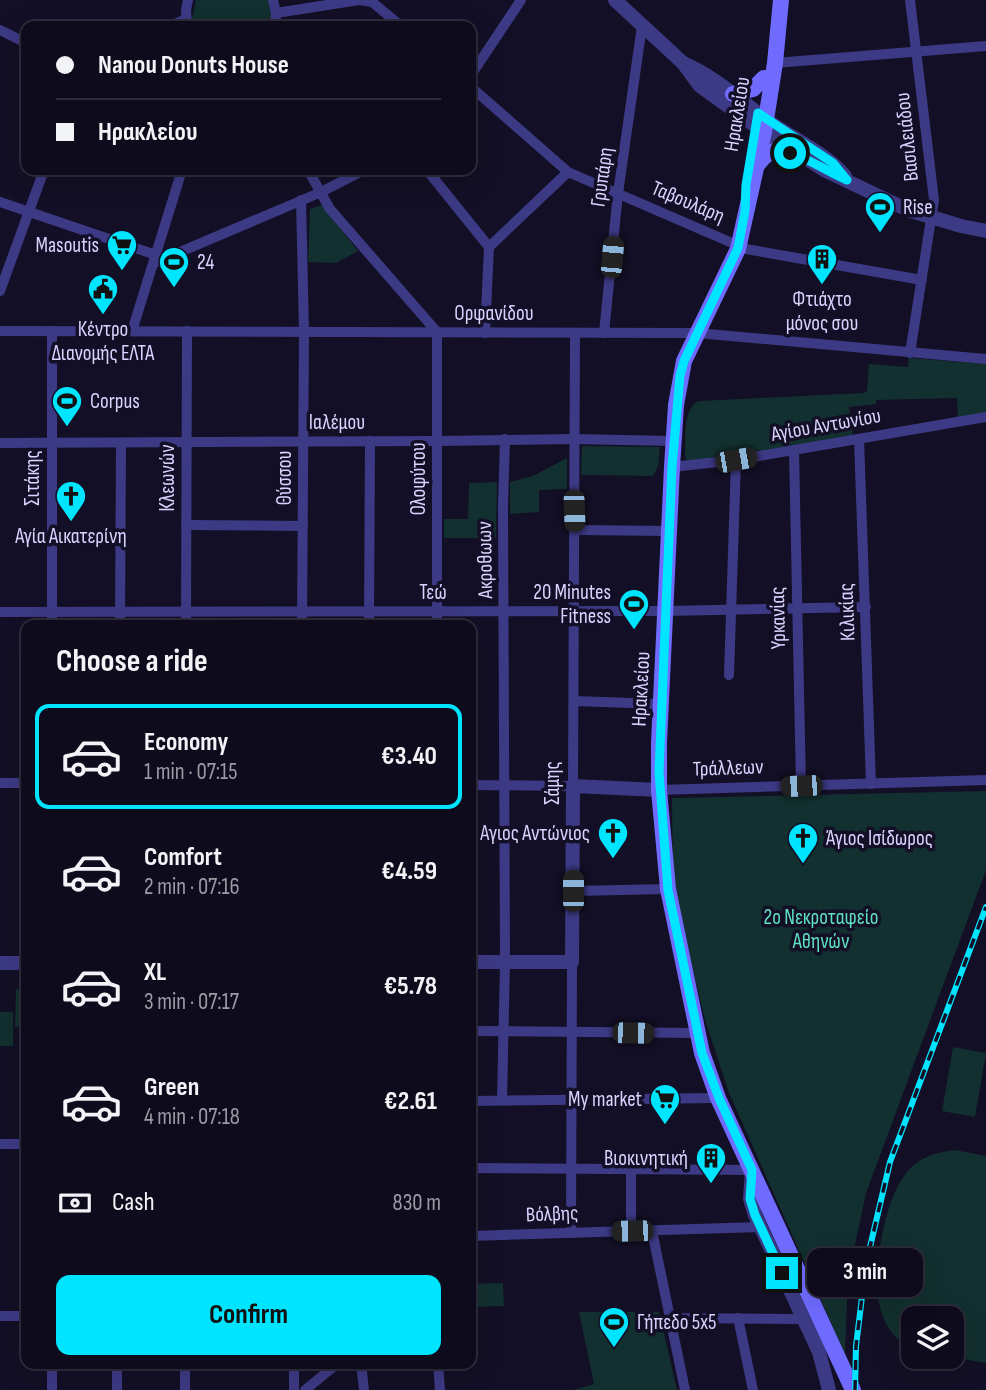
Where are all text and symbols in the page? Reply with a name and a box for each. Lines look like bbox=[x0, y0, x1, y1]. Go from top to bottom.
text: Nanou Donuts House bbox=[98, 50, 289, 81]
street label: Ηρακλείου bbox=[719, 75, 755, 153]
street label: Βασιλειάδου bbox=[890, 91, 924, 183]
text: Ηρακλείου bbox=[98, 117, 198, 148]
route start bbox=[774, 137, 806, 169]
street label: Γρυπάρη bbox=[585, 146, 619, 208]
street label: Ταβουλάρη bbox=[648, 175, 728, 229]
sports icon: Rise bbox=[863, 190, 897, 234]
place label: Rise bbox=[903, 195, 933, 220]
supermarket icon: Masoutis bbox=[105, 228, 139, 272]
place label: Masoutis bbox=[36, 233, 99, 258]
car bbox=[600, 235, 625, 279]
building icon: Φτιάχτο μόνος σου bbox=[805, 242, 839, 286]
sports icon: 24 bbox=[157, 245, 191, 289]
place label: 24 bbox=[197, 250, 215, 275]
public building icon: Κέντρο Διανομής ΕΛΤΑ bbox=[86, 272, 120, 316]
place label: Φτιάχτο μόνος σου bbox=[786, 287, 858, 336]
street label: Ορφανίδου bbox=[454, 301, 534, 326]
place label: Κέντρο Διανομής ΕΛΤΑ bbox=[52, 317, 155, 366]
sports icon: Corpus bbox=[50, 384, 84, 428]
place label: Corpus bbox=[90, 389, 140, 414]
street label: Αγίου Αντωνίου bbox=[768, 403, 883, 447]
street label: Ιαλέμου bbox=[309, 410, 365, 435]
street label: Ολοφύτου bbox=[406, 442, 431, 516]
street label: Κλεωνών bbox=[155, 444, 180, 512]
car bbox=[714, 446, 759, 474]
street label: Σιτάκης bbox=[20, 450, 45, 506]
street label: Θύσσου bbox=[272, 451, 297, 505]
church icon: Αγία Αικατερίνη bbox=[54, 479, 88, 523]
car bbox=[563, 490, 586, 532]
street label: Ακροθωων bbox=[472, 521, 498, 600]
place label: Αγία Αικατερίνη bbox=[14, 524, 127, 549]
street label: Τεώ bbox=[419, 580, 447, 605]
place label: 20 Μinutes Fitness bbox=[533, 580, 611, 629]
street label: Κιλικίας bbox=[833, 583, 861, 641]
street label: Υρκανίας bbox=[765, 586, 791, 650]
sports icon: 20 Μinutes Fitness bbox=[617, 587, 651, 631]
text: Choose a ride bbox=[56, 642, 208, 681]
street label: Ηρακλείου bbox=[627, 651, 655, 727]
icon: car bbox=[60, 725, 123, 788]
text: Economy bbox=[144, 727, 228, 758]
text: €3.40 bbox=[381, 741, 437, 772]
street label: Τράλλεων bbox=[692, 754, 764, 782]
text: 1 min · 07:15 bbox=[144, 758, 237, 786]
street label: Σάμης bbox=[540, 761, 565, 805]
car bbox=[780, 775, 823, 797]
church icon: Αγιος Αντώνιος bbox=[596, 816, 630, 860]
place label: Αγιος Αντώνιος bbox=[479, 821, 590, 846]
church icon: Άγιος Ισίδωρος bbox=[786, 821, 820, 865]
place label: Άγιος Ισίδωρος bbox=[826, 826, 933, 851]
icon: car bbox=[60, 840, 123, 903]
text: Comfort bbox=[144, 842, 222, 873]
text: €4.59 bbox=[381, 856, 437, 887]
car bbox=[563, 870, 584, 912]
text: 2 min · 07:16 bbox=[144, 873, 240, 901]
park label: 2ο Νεκροταφείο Αθηνών bbox=[764, 905, 878, 954]
icon: car bbox=[60, 955, 123, 1018]
text: XL bbox=[144, 957, 166, 988]
text: €5.78 bbox=[384, 971, 437, 1002]
text: 3 min · 07:17 bbox=[144, 988, 239, 1016]
car bbox=[612, 1022, 655, 1044]
icon: car bbox=[60, 1070, 123, 1133]
text: Green bbox=[144, 1072, 199, 1103]
supermarket icon: My market bbox=[648, 1082, 682, 1126]
text: €2.61 bbox=[384, 1086, 437, 1117]
place label: My market bbox=[568, 1087, 642, 1112]
text: 4 min · 07:18 bbox=[144, 1103, 240, 1131]
building icon: Βιοκινητική bbox=[694, 1141, 728, 1185]
place label: Βιοκινητική bbox=[604, 1146, 688, 1171]
icon: cash bbox=[56, 1184, 94, 1222]
text: Cash bbox=[112, 1187, 155, 1218]
text: 830 m bbox=[393, 1189, 441, 1217]
street label: Βόλβης bbox=[525, 1201, 579, 1227]
car bbox=[611, 1220, 654, 1242]
callout: 3 min bbox=[806, 1248, 922, 1298]
route end bbox=[766, 1257, 798, 1289]
text: 3 min bbox=[843, 1258, 887, 1286]
button: Confirm bbox=[56, 1275, 441, 1355]
sports icon: Γήπεδο 5x5 bbox=[597, 1305, 631, 1349]
map controls bbox=[901, 1306, 964, 1369]
button: layers bbox=[901, 1306, 964, 1369]
place label: Γήπεδο 5x5 bbox=[637, 1310, 716, 1335]

